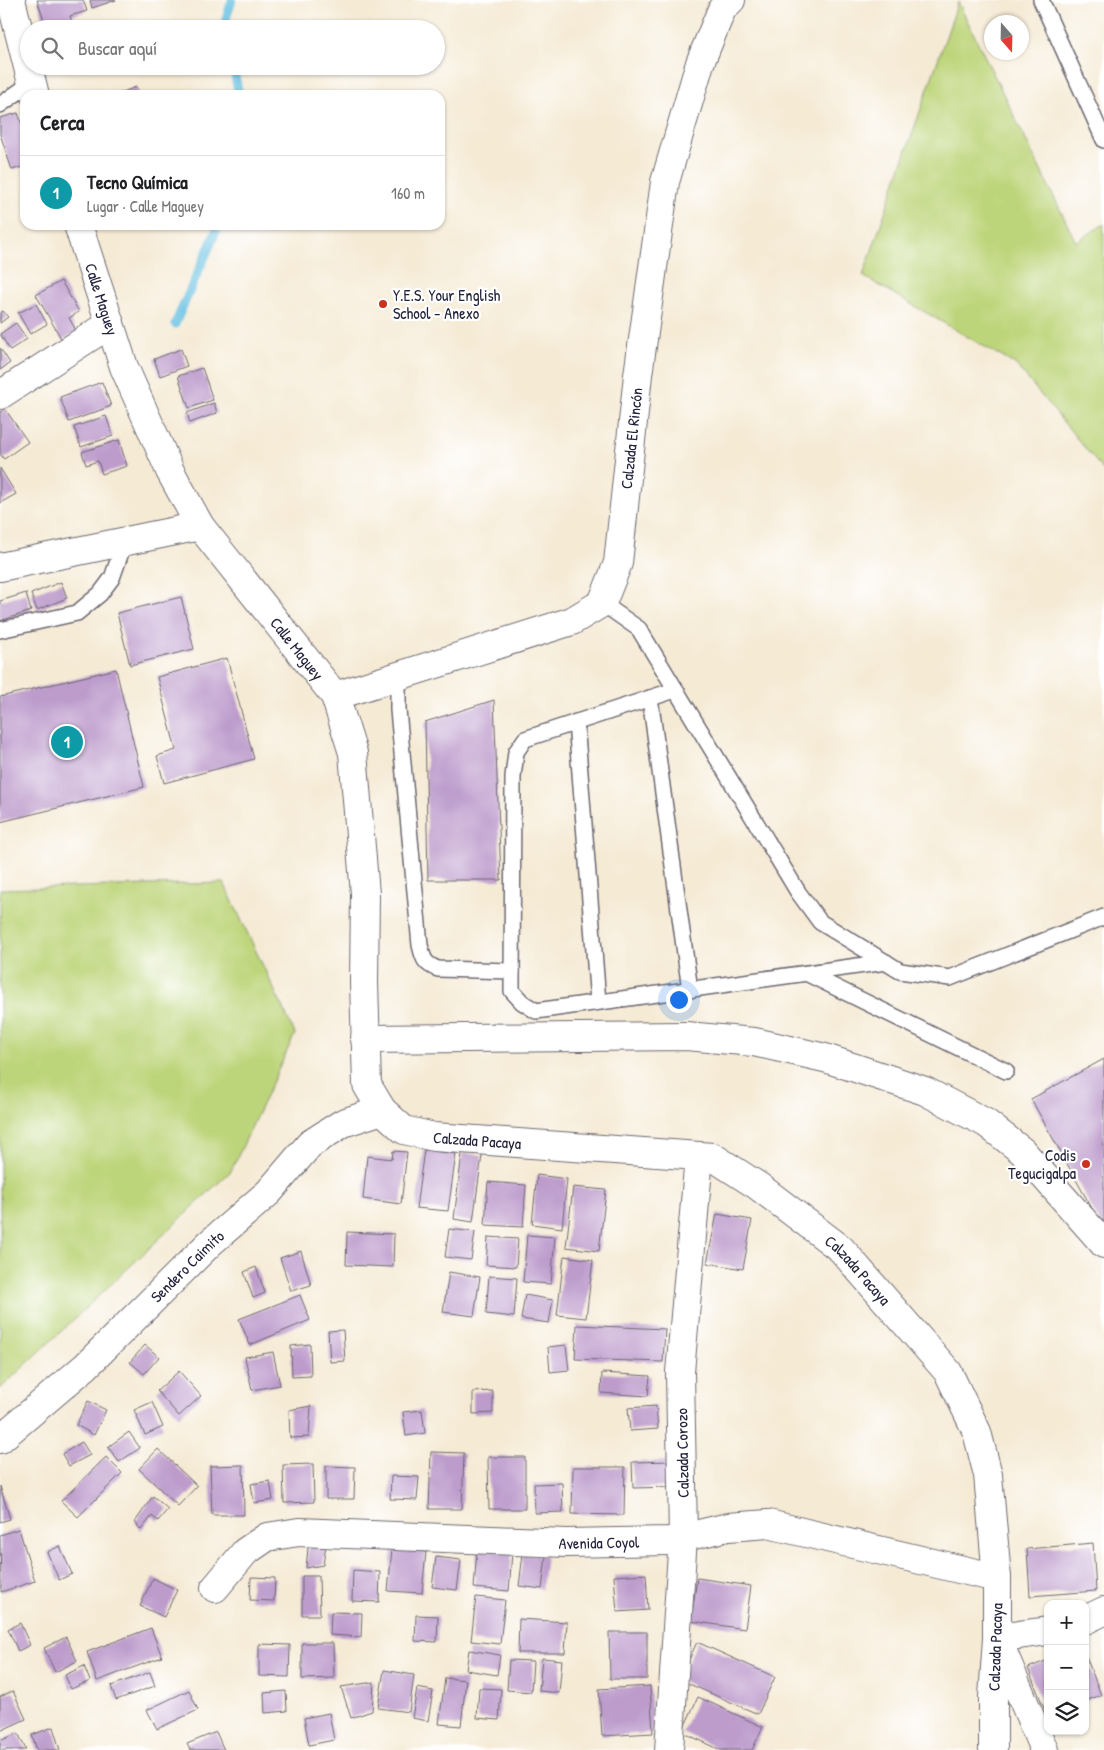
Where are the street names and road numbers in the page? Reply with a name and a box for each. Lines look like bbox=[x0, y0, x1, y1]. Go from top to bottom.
street label: Calle Maguey bbox=[80, 260, 124, 338]
street label: Calzada El Rincón bbox=[615, 387, 648, 490]
street label: Calle Maguey bbox=[265, 612, 329, 685]
street label: Calzada Pacaya bbox=[432, 1126, 522, 1154]
street label: Sendero Caimito bbox=[145, 1224, 229, 1307]
street label: Calzada Pacaya bbox=[821, 1230, 896, 1310]
street label: Calzada Corozo bbox=[670, 1407, 694, 1498]
street label: Avenida Coyol bbox=[558, 1531, 640, 1554]
street label: Calzada Pacaya bbox=[982, 1603, 1008, 1691]

